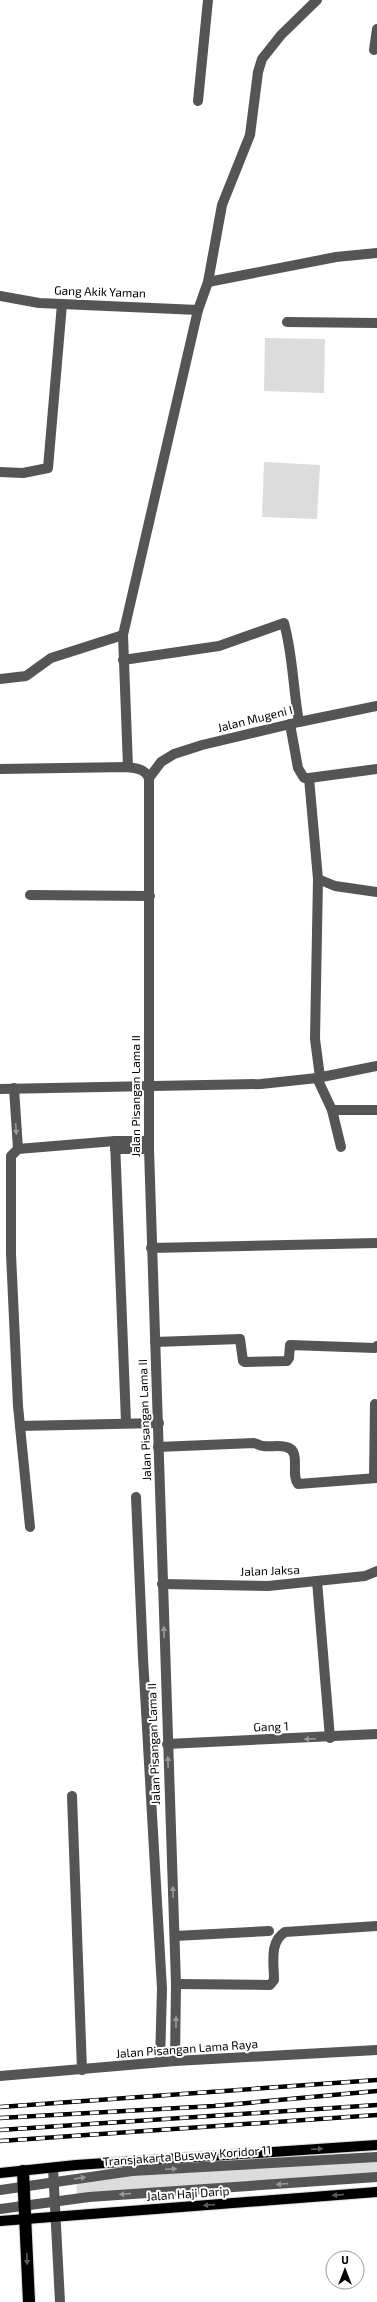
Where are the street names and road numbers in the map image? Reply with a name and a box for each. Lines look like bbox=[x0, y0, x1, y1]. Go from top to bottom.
street label: Gang Akik Yaman bbox=[54, 282, 146, 300]
street label: Jalan Mugeni I bbox=[216, 702, 294, 734]
street label: Jalan Pisangan Lama II bbox=[128, 1035, 142, 1157]
street label: Jalan Pisangan Lama II bbox=[135, 1359, 153, 1481]
street label: Jalan Jaksa bbox=[240, 1562, 300, 1578]
street label: Jalan Pisangan Lama II bbox=[144, 1683, 162, 1805]
street label: Gang 1 bbox=[253, 1718, 289, 1734]
street label: Jalan Pisangan Lama Raya bbox=[115, 2036, 258, 2060]
street label: Transjakarta Busway Koridor 11 bbox=[102, 2142, 272, 2169]
street label: Jalan Haji Darip bbox=[146, 2183, 230, 2204]

